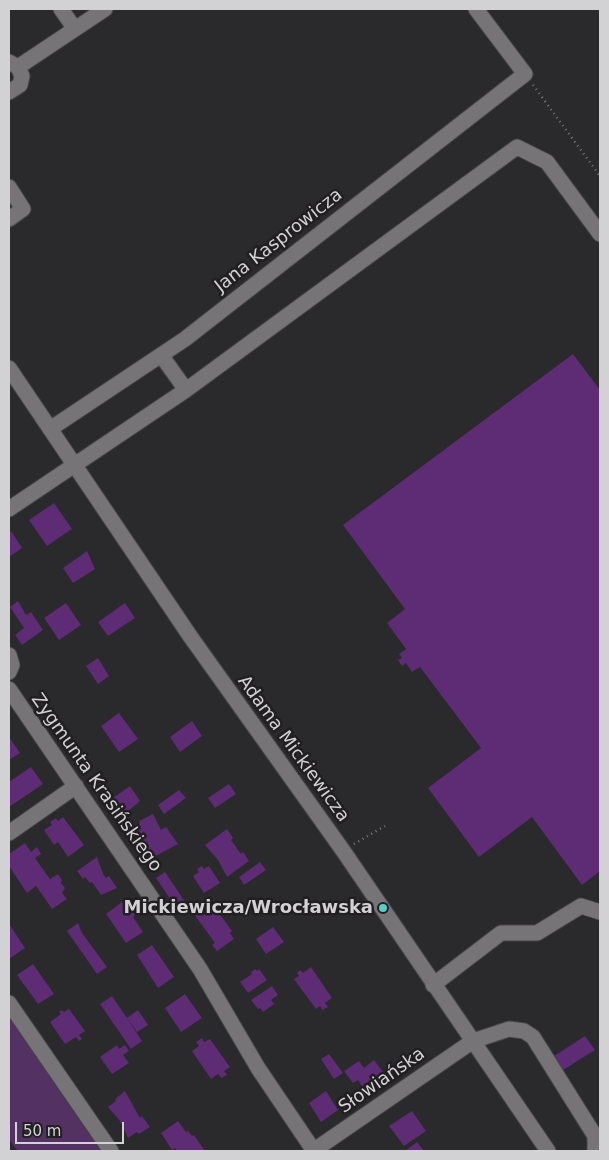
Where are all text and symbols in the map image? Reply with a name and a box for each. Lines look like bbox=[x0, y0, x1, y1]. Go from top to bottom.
street label: Jana Kasprowicza bbox=[211, 184, 347, 298]
street label: Adama Mickiewicza bbox=[233, 672, 353, 826]
street label: Zygmunta Krasińskiego bbox=[26, 690, 166, 876]
place label: Mickiewicza/Wrocławska bbox=[123, 897, 373, 919]
marker: Mickiewicza/Wrocławska bbox=[377, 902, 389, 914]
street label: Słowiańska bbox=[335, 1043, 429, 1119]
scale bar bbox=[18, 1112, 126, 1144]
text: 50 m bbox=[23, 1122, 61, 1140]

